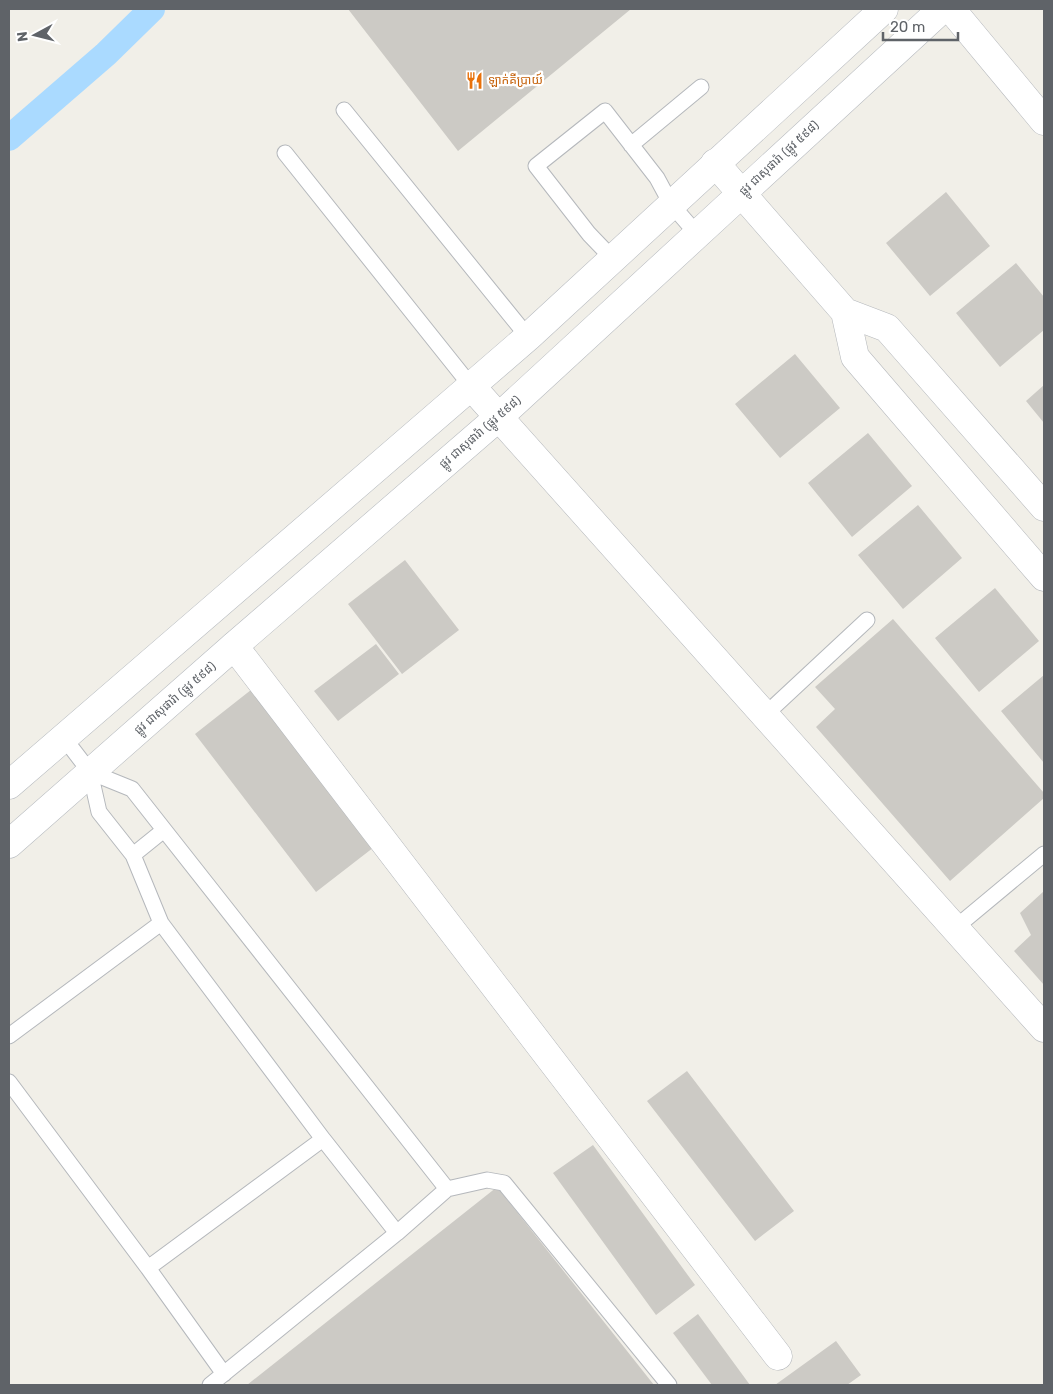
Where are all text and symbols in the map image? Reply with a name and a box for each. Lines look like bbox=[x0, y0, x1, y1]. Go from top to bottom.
north arrow bbox=[10, 10, 60, 60]
scale bar bbox=[883, 10, 958, 42]
text: 20 m bbox=[890, 18, 925, 36]
text: N bbox=[14, 30, 32, 43]
restaurant icon: ឡាក់គីប្រាយ៍ bbox=[464, 70, 484, 90]
place label: ឡាក់គីប្រាយ៍ bbox=[488, 72, 543, 87]
street label: ផ្លូវ ជាសុផារ៉ា (ផ្លូវ ៥៩៨) bbox=[736, 118, 824, 201]
street label: ផ្លូវ ជាសុផារ៉ា (ផ្លូវ ៥៩៨) bbox=[436, 393, 526, 474]
street label: ផ្លូវ ជាសុផារ៉ា (ផ្លូវ ៥៩៨) bbox=[131, 659, 221, 740]

